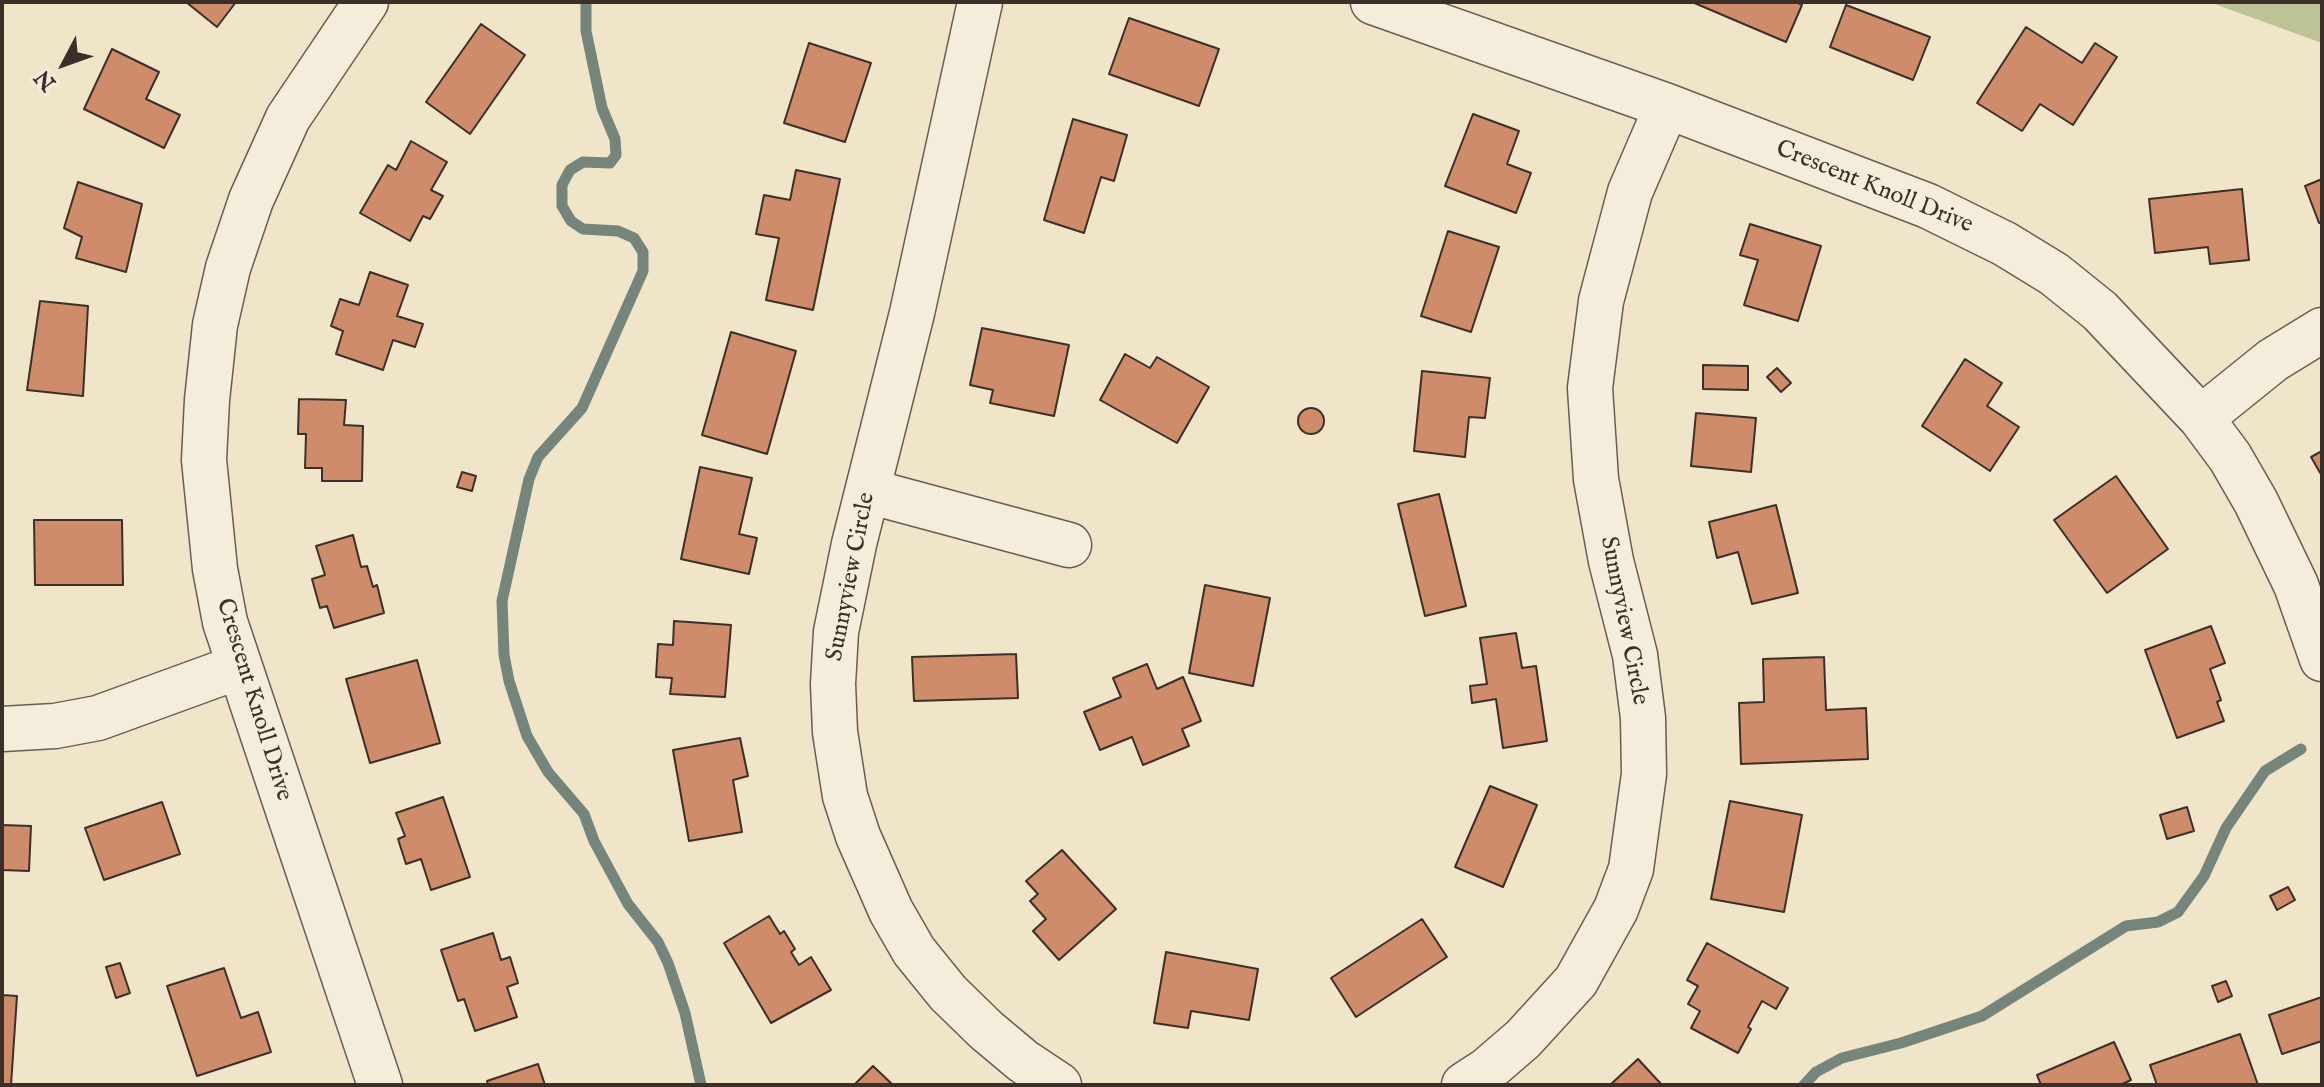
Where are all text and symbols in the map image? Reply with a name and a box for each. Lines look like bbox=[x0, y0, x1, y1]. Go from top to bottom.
north arrow bbox=[24, 24, 104, 104]
text: N bbox=[29, 63, 63, 96]
street label: Crescent Knoll Drive bbox=[1771, 135, 1977, 241]
street label: Sunnyview Circle bbox=[822, 490, 882, 664]
street label: Sunnyview Circle bbox=[1593, 534, 1653, 708]
street label: Crescent Knoll Drive bbox=[209, 595, 297, 805]

